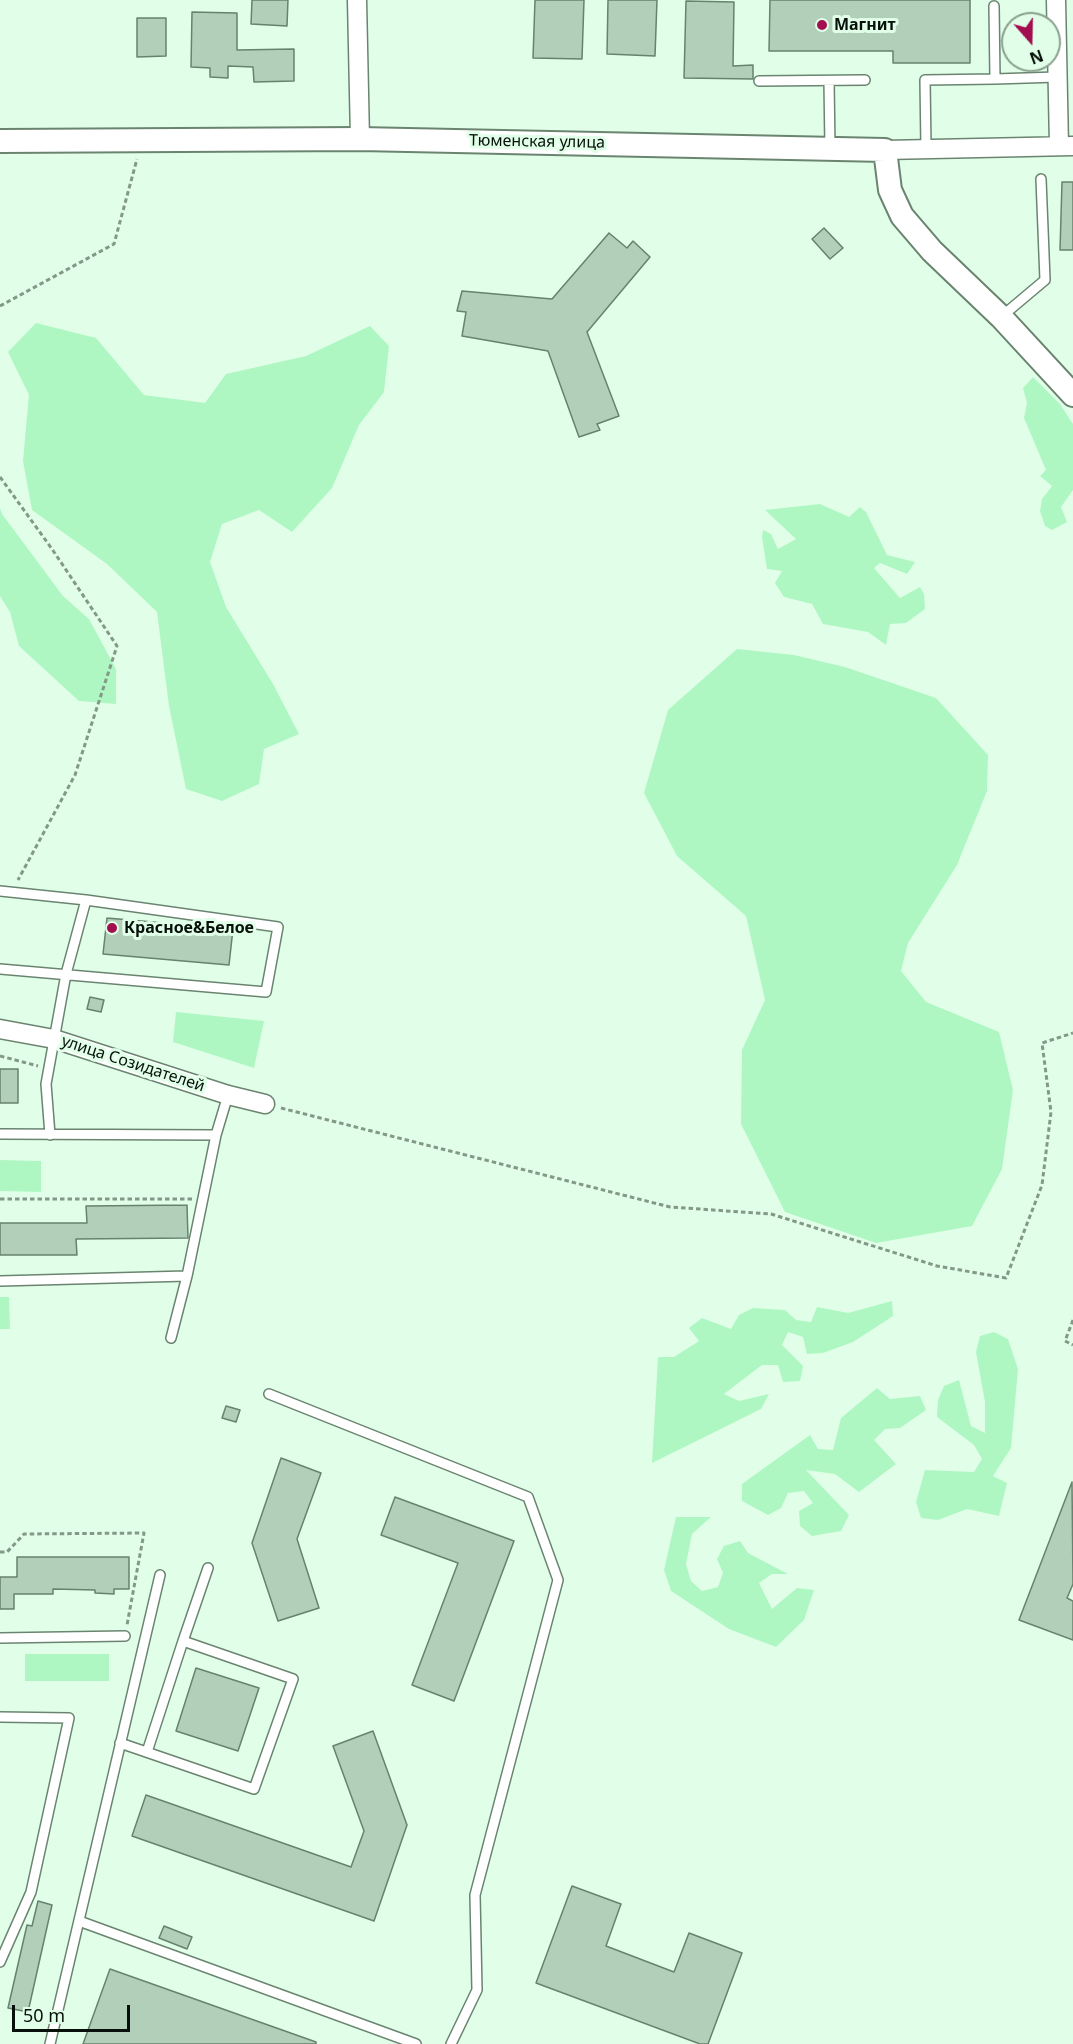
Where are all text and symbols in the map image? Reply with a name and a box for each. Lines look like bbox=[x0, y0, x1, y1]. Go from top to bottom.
north arrow bbox=[1001, 12, 1061, 72]
place label: Магнит bbox=[834, 15, 896, 35]
marker: Магнит bbox=[815, 18, 829, 32]
text: N bbox=[1027, 44, 1046, 70]
street label: Тюменская улица bbox=[469, 131, 605, 153]
place label: Красное&Белое bbox=[124, 918, 254, 938]
marker: Красное&Белое bbox=[105, 921, 119, 935]
street label: улица Созидателей bbox=[59, 1032, 207, 1096]
scale bar bbox=[15, 1993, 134, 2031]
text: 50 m bbox=[23, 2003, 65, 2027]

